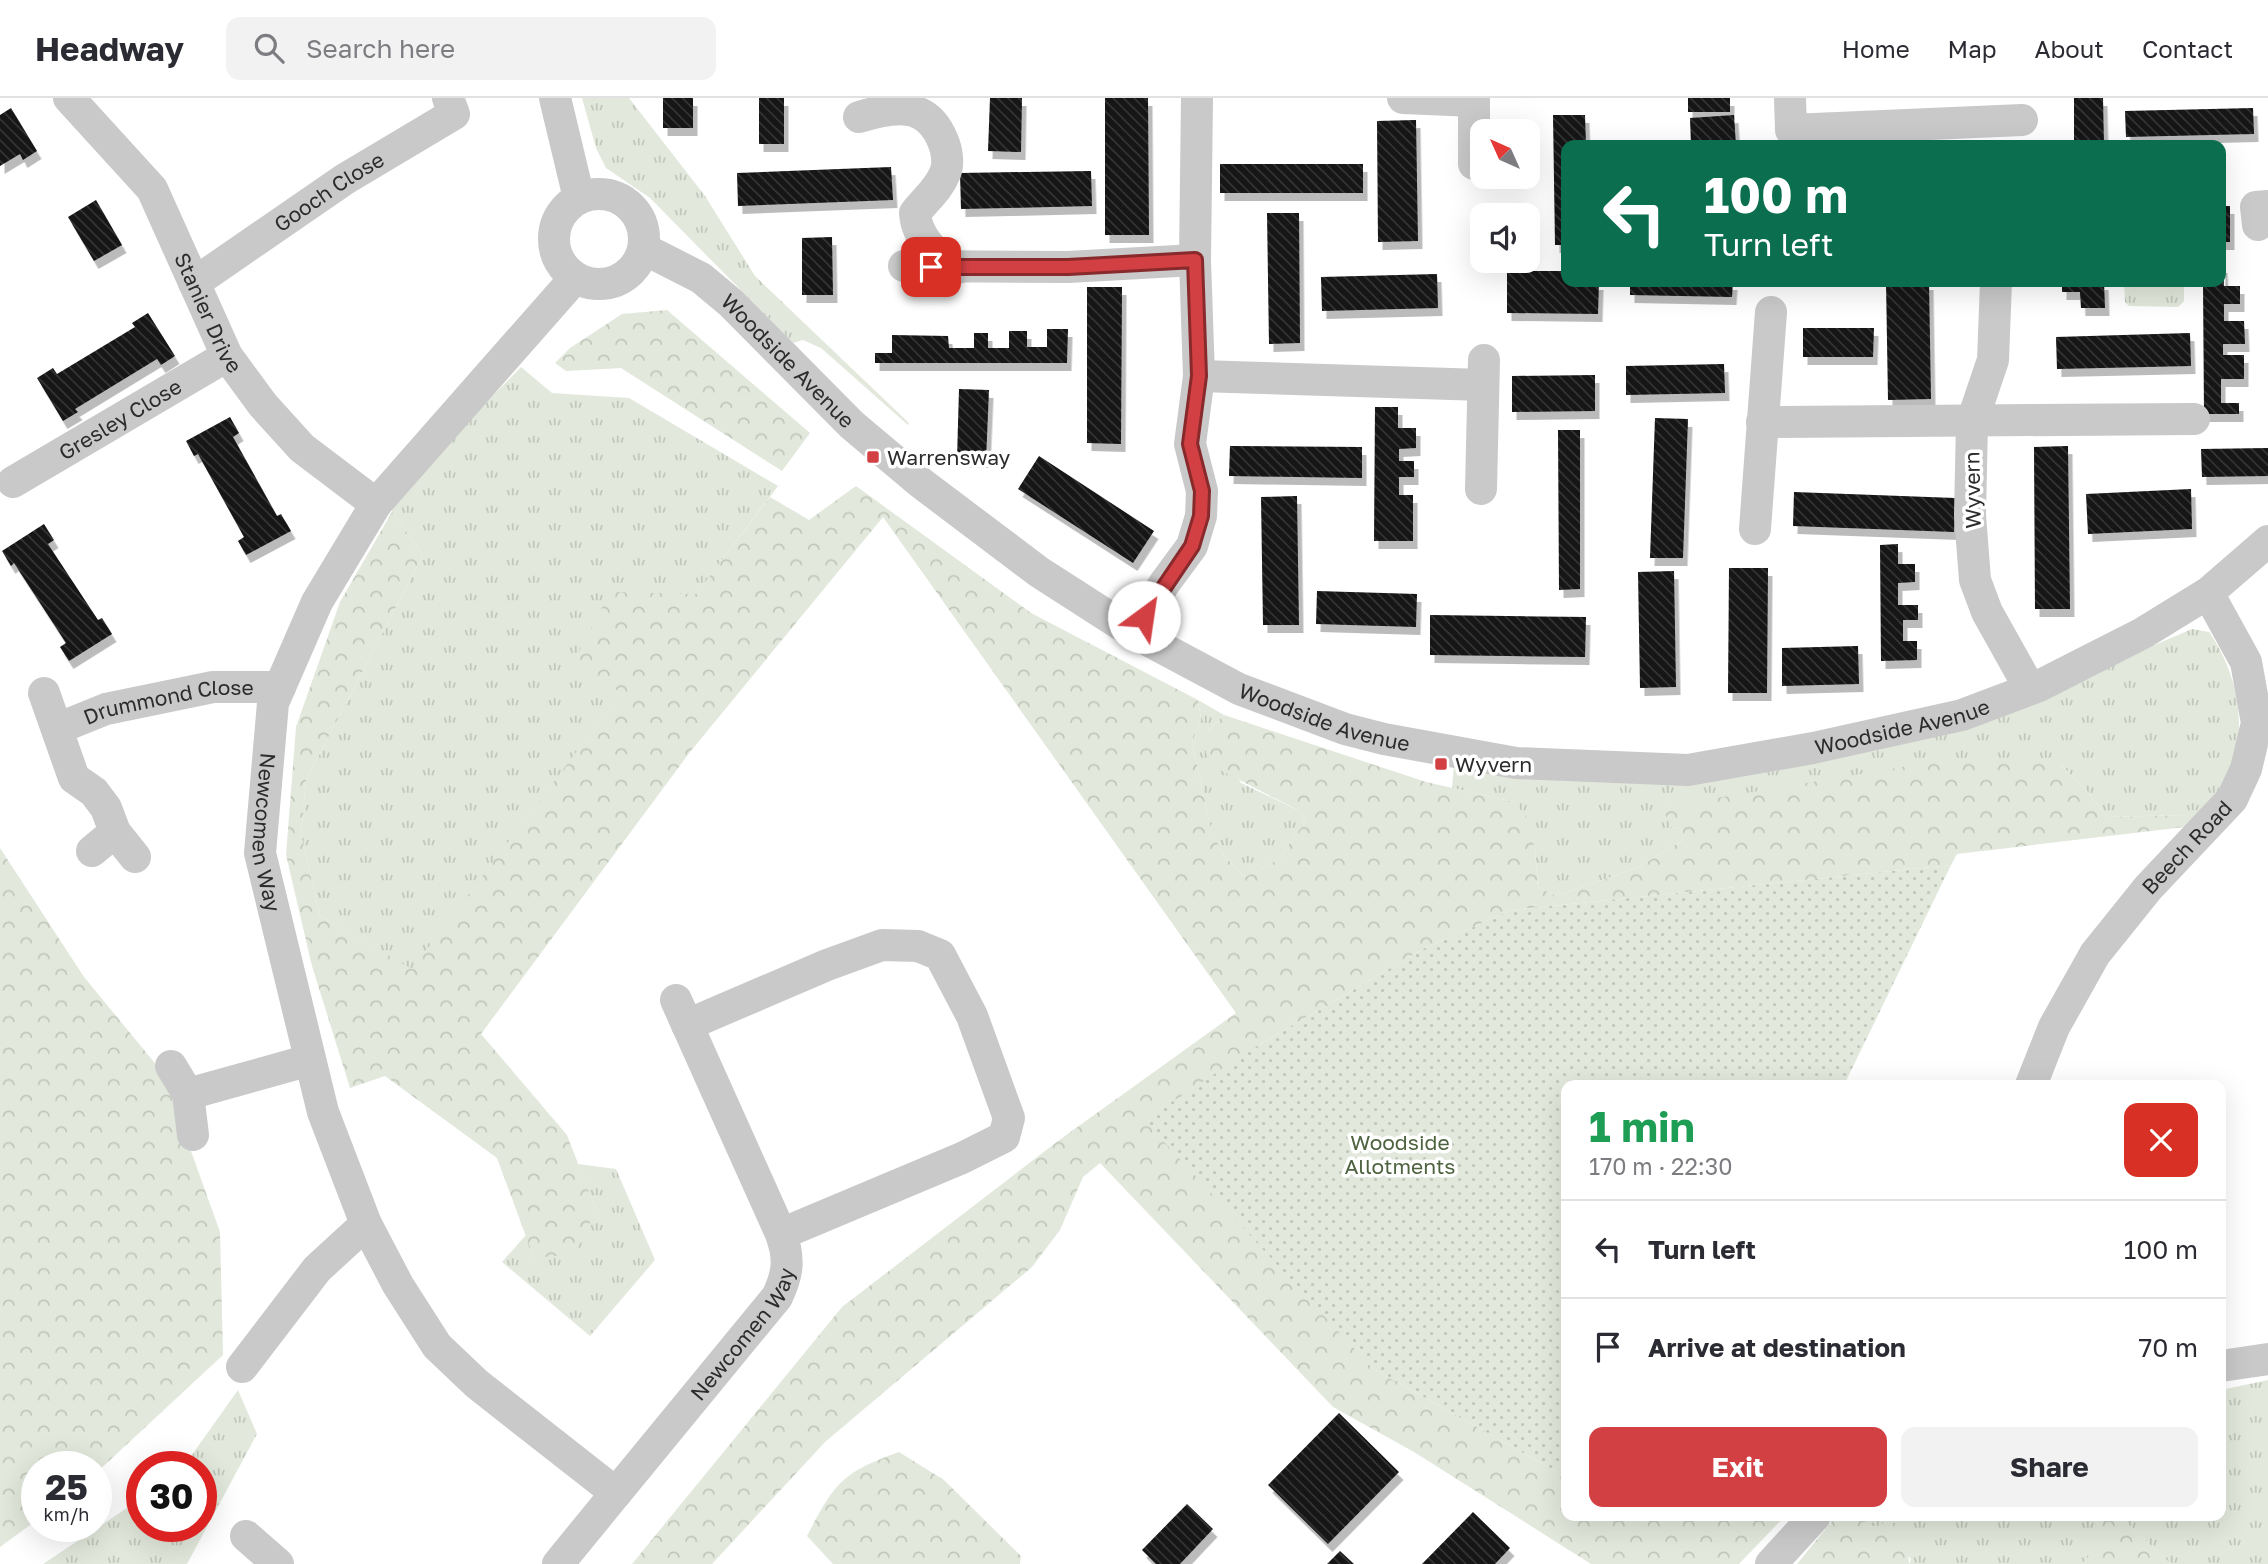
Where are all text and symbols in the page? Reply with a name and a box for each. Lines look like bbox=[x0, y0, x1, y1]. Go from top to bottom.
search box bbox=[226, 17, 716, 80]
text: Headway bbox=[35, 29, 184, 68]
icon: search bbox=[250, 29, 288, 67]
text: Search here bbox=[306, 33, 455, 64]
text: Home bbox=[1842, 34, 1910, 63]
text: Map bbox=[1948, 34, 1997, 63]
text: About bbox=[2035, 34, 2104, 63]
text: Contact bbox=[2142, 34, 2233, 63]
north arrow bbox=[1470, 119, 1540, 189]
map controls bbox=[1470, 119, 1540, 273]
street label: Gooch Close bbox=[269, 146, 388, 237]
text: 100 m bbox=[1704, 165, 1848, 224]
icon: left bbox=[1589, 168, 1680, 259]
button: sound bbox=[1470, 203, 1540, 273]
text: Turn left bbox=[1704, 225, 1833, 263]
pin bbox=[901, 237, 961, 297]
street label: Stanier Drive bbox=[169, 248, 248, 378]
icon: arrive bbox=[912, 248, 950, 286]
street label: Woodside Avenue bbox=[716, 288, 860, 433]
street label: Gresley Close bbox=[54, 373, 186, 465]
place label: Warrensway bbox=[887, 444, 1011, 470]
marker: Warrensway bbox=[865, 449, 881, 465]
street label: Wyvern bbox=[1958, 451, 1986, 529]
position arrow bbox=[1107, 580, 1181, 654]
street label: Drummond Close bbox=[80, 674, 254, 730]
street label: Woodside Avenue bbox=[1235, 677, 1412, 756]
street label: Woodside Avenue bbox=[1812, 693, 1993, 760]
place label: Wyvern bbox=[1455, 751, 1532, 777]
street label: Newcomen Way bbox=[247, 752, 287, 915]
marker: Wyvern bbox=[1433, 756, 1449, 772]
street label: Beech Road bbox=[2136, 795, 2237, 900]
text: 1 min bbox=[1589, 1101, 1695, 1151]
button: close bbox=[2124, 1103, 2198, 1177]
park label: Woodside Allotments bbox=[1345, 1129, 1455, 1179]
text: 170 m · 22:30 bbox=[1589, 1152, 1732, 1180]
icon: left bbox=[1589, 1230, 1627, 1268]
text: Turn left bbox=[1648, 1234, 1756, 1265]
text: 100 m bbox=[2124, 1234, 2198, 1265]
street label: Newcomen Way bbox=[685, 1265, 799, 1405]
icon: arrive bbox=[1589, 1328, 1627, 1366]
text: Arrive at destination bbox=[1648, 1332, 1906, 1363]
text: 70 m bbox=[2139, 1332, 2198, 1363]
button: Exit bbox=[1589, 1427, 1887, 1507]
button: Share bbox=[1901, 1427, 2198, 1507]
speed limit sign: 30 bbox=[126, 1451, 217, 1542]
text: 25 bbox=[45, 1466, 88, 1508]
text: km/h bbox=[44, 1503, 89, 1525]

